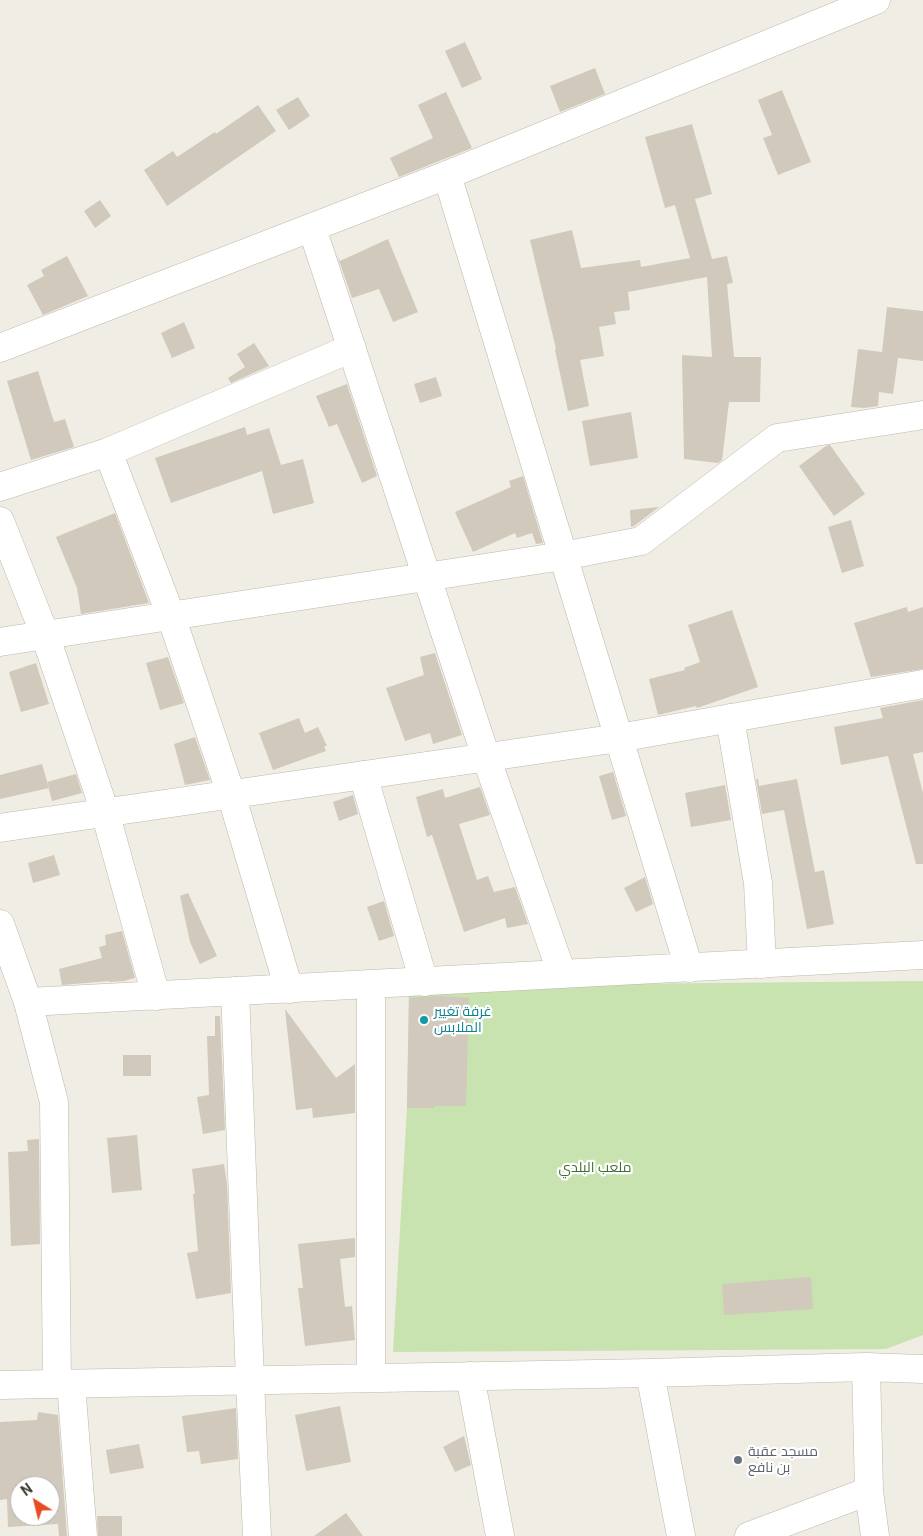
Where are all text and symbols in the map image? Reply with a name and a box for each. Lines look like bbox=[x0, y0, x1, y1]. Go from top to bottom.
place label: غرفة تغيير الملابس bbox=[434, 1004, 492, 1036]
marker: غرفة تغيير الملابس bbox=[418, 1014, 430, 1026]
park label: ملعب البلدي bbox=[558, 1160, 632, 1176]
place label: مسجد عقبة بن نافع bbox=[748, 1444, 818, 1476]
marker: مسجد عقبة بن نافع bbox=[732, 1454, 744, 1466]
north arrow bbox=[10, 1476, 60, 1526]
text: N bbox=[18, 1480, 35, 1499]

